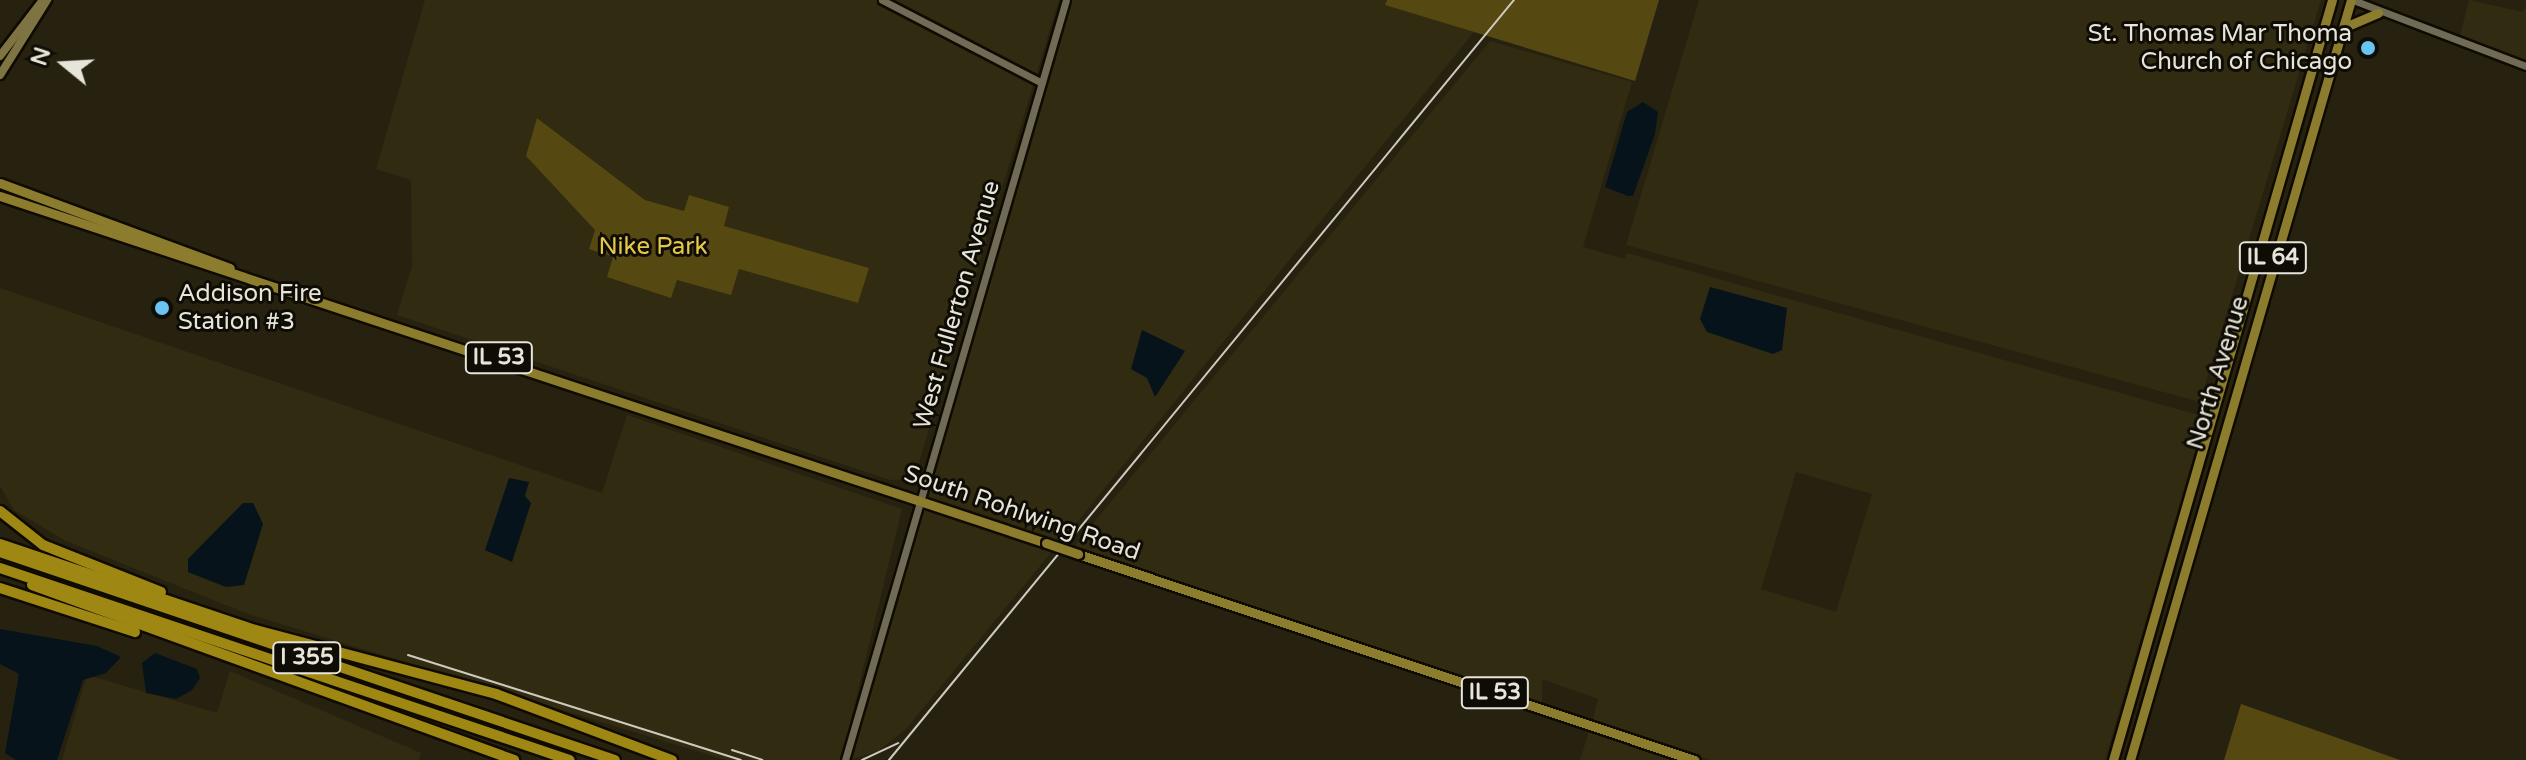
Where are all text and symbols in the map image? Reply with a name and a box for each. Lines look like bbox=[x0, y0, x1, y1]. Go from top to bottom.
place label: St. Thomas Mar Thoma Church of Chicago bbox=[2088, 20, 2352, 76]
north arrow bbox=[24, 24, 104, 104]
marker: St. Thomas Mar Thoma Church of Chicago bbox=[2359, 39, 2377, 57]
text: N bbox=[26, 44, 56, 69]
street label: West Fullerton Avenue bbox=[908, 177, 1006, 433]
park label: Nike Park bbox=[599, 233, 707, 261]
road number: IL 64 bbox=[2237, 240, 2309, 276]
place label: Addison Fire Station #3 bbox=[178, 280, 322, 336]
street label: North Avenue bbox=[2181, 293, 2255, 453]
marker: Addison Fire Station #3 bbox=[153, 299, 171, 317]
road number: IL 53 bbox=[463, 340, 535, 376]
street label: South Rohlwing Road bbox=[900, 459, 1144, 567]
road number: I 355 bbox=[271, 640, 343, 676]
road number: IL 53 bbox=[1459, 675, 1531, 711]

